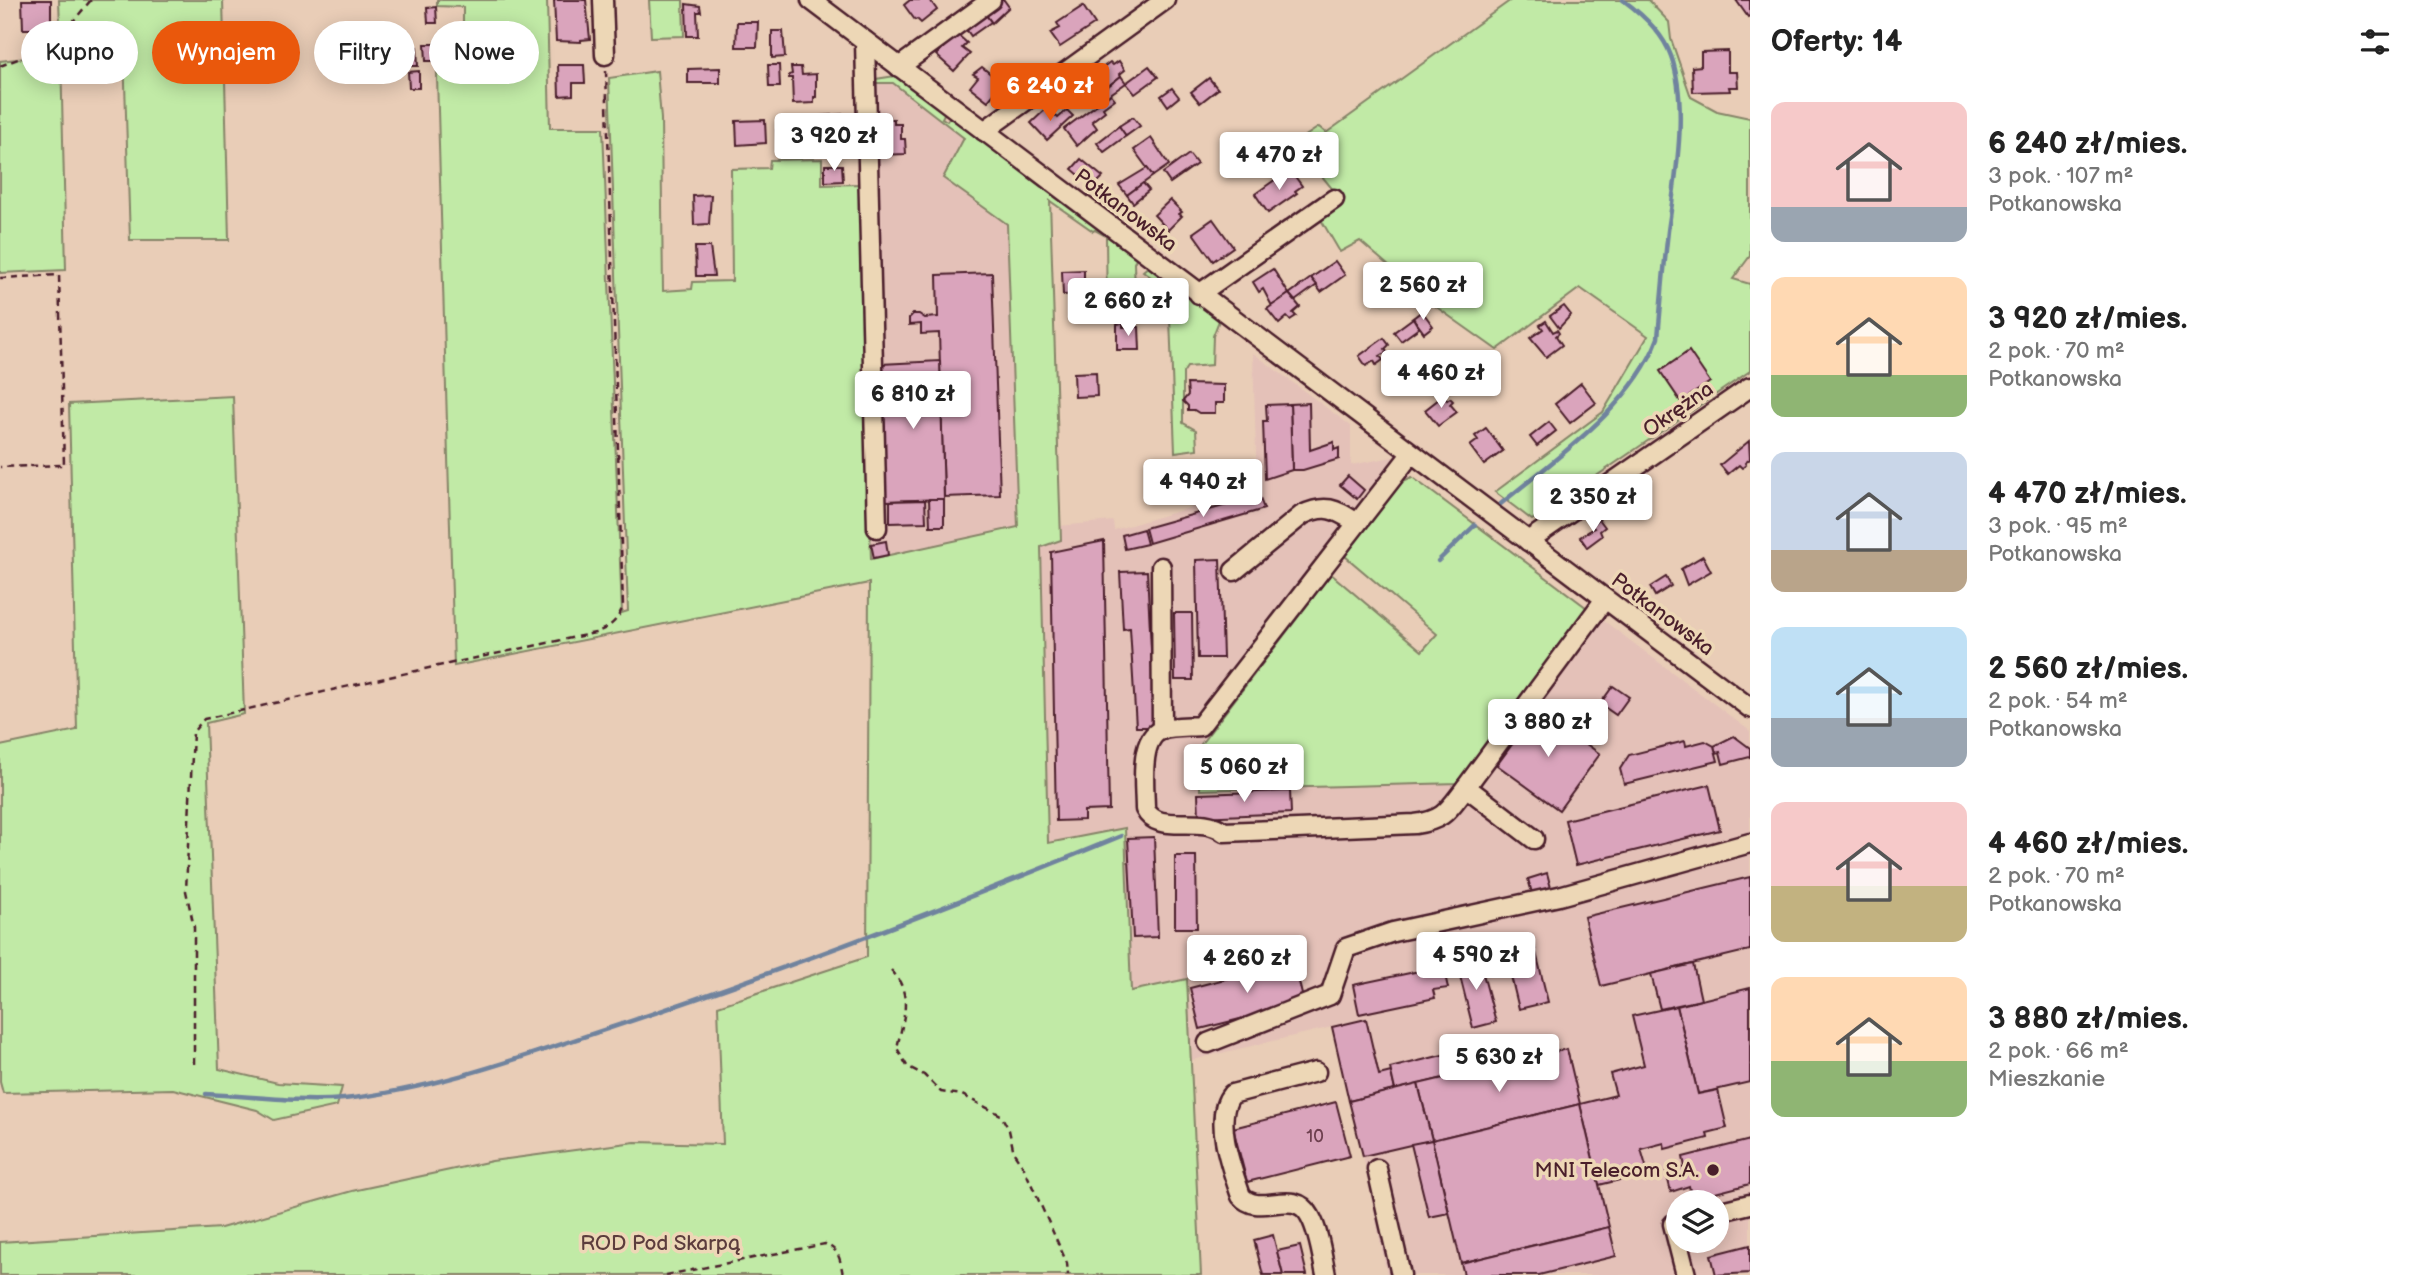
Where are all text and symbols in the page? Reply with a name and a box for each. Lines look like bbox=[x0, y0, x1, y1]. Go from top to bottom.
chip: Kupno bbox=[21, 21, 138, 84]
chip: Wynajem bbox=[152, 21, 300, 84]
chip: Filtry bbox=[314, 21, 415, 84]
chip: Nowe bbox=[429, 21, 539, 84]
icon: filters bbox=[2356, 23, 2394, 61]
text: Oferty: 14 bbox=[1771, 24, 1902, 60]
pin: 6 240 zł bbox=[978, 64, 1122, 123]
text: 6 240 zł bbox=[1006, 72, 1094, 100]
pin: 3 920 zł bbox=[762, 114, 906, 173]
text: 3 920 zł bbox=[790, 122, 878, 150]
text: 6 240 zł/mies. bbox=[1988, 126, 2187, 162]
icon: home bbox=[1827, 130, 1911, 214]
pin: 4 470 zł bbox=[1207, 132, 1351, 192]
text: 4 470 zł bbox=[1236, 141, 1322, 169]
text: 3 pok. · 107 m² bbox=[1988, 162, 2133, 190]
street label: Potkanowska bbox=[1069, 164, 1182, 257]
text: Potkanowska bbox=[1988, 190, 2122, 218]
pin: 2 560 zł bbox=[1351, 262, 1495, 322]
text: 2 560 zł bbox=[1379, 271, 1467, 299]
pin: 2 660 zł bbox=[1056, 278, 1200, 338]
text: 2 660 zł bbox=[1084, 287, 1172, 315]
text: 3 920 zł/mies. bbox=[1988, 301, 2187, 337]
icon: home bbox=[1827, 305, 1911, 389]
text: 2 pok. · 70 m² bbox=[1988, 337, 2125, 365]
pin: 4 460 zł bbox=[1369, 350, 1513, 410]
text: 4 460 zł bbox=[1397, 359, 1485, 387]
text: Potkanowska bbox=[1988, 365, 2122, 393]
pin: 6 810 zł bbox=[841, 372, 985, 431]
street label: Okrężna bbox=[1638, 376, 1718, 443]
text: 6 810 zł bbox=[871, 380, 955, 408]
pin: 4 940 zł bbox=[1131, 460, 1275, 519]
text: 4 940 zł bbox=[1159, 468, 1247, 496]
pin: 2 350 zł bbox=[1521, 475, 1665, 534]
text: 4 470 zł/mies. bbox=[1988, 476, 2187, 512]
icon: home bbox=[1827, 480, 1911, 564]
text: 2 350 zł bbox=[1549, 483, 1637, 511]
text: 3 pok. · 95 m² bbox=[1988, 512, 2128, 540]
text: Potkanowska bbox=[1988, 540, 2122, 568]
street label: Potkanowska bbox=[1606, 568, 1719, 661]
text: 2 560 zł/mies. bbox=[1988, 651, 2188, 687]
icon: home bbox=[1827, 655, 1911, 739]
text: 2 pok. · 54 m² bbox=[1988, 687, 2128, 715]
pin: 3 880 zł bbox=[1476, 700, 1620, 759]
text: 3 880 zł bbox=[1504, 708, 1592, 736]
text: Potkanowska bbox=[1988, 715, 2122, 743]
pin: 5 060 zł bbox=[1172, 744, 1316, 804]
text: 5 060 zł bbox=[1200, 753, 1288, 781]
text: 4 460 zł/mies. bbox=[1988, 826, 2188, 862]
icon: home bbox=[1827, 830, 1911, 914]
text: 2 pok. · 70 m² bbox=[1988, 862, 2125, 890]
text: Potkanowska bbox=[1988, 890, 2122, 918]
pin: 4 590 zł bbox=[1404, 932, 1548, 992]
pin: 4 260 zł bbox=[1175, 936, 1319, 995]
text: 4 590 zł bbox=[1432, 941, 1520, 969]
text: 4 260 zł bbox=[1203, 944, 1291, 972]
text: 3 880 zł/mies. bbox=[1988, 1001, 2188, 1037]
icon: home bbox=[1827, 1005, 1911, 1089]
pin: 5 630 zł bbox=[1427, 1034, 1571, 1094]
text: 2 pok. · 66 m² bbox=[1988, 1037, 2129, 1065]
text: 5 630 zł bbox=[1455, 1043, 1543, 1071]
text: Mieszkanie bbox=[1988, 1065, 2105, 1093]
house number: 10 bbox=[1306, 1126, 1324, 1147]
place label: MNI Telecom S.A. bbox=[1535, 1158, 1699, 1183]
marker: MNI Telecom S.A. bbox=[1705, 1162, 1721, 1178]
map controls bbox=[1666, 1190, 1729, 1253]
button: layers bbox=[1666, 1190, 1729, 1253]
park label: ROD Pod Skarpą bbox=[580, 1231, 741, 1256]

